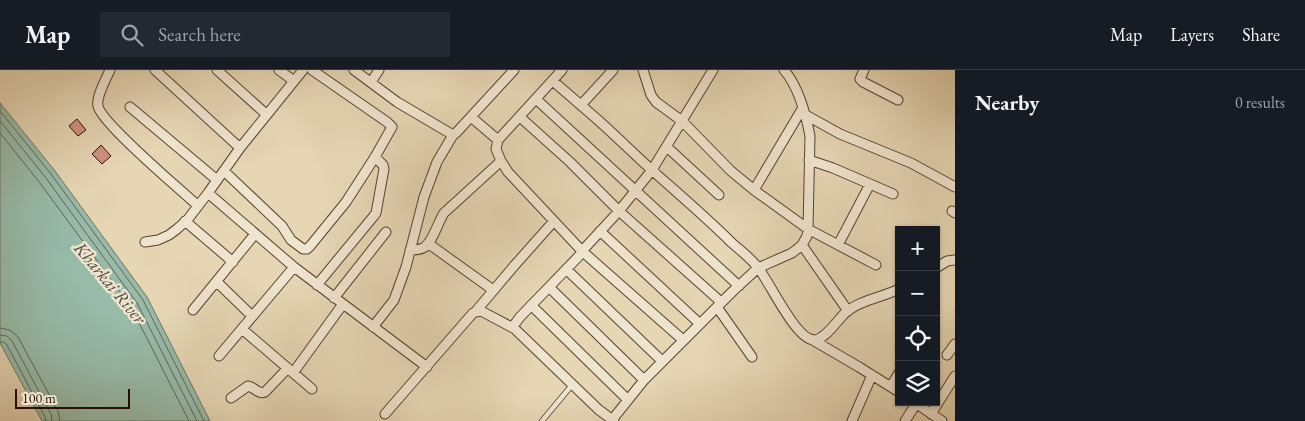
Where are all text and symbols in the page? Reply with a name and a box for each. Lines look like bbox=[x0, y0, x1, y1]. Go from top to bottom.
search box bbox=[100, 12, 450, 57]
text: Map bbox=[25, 19, 70, 50]
icon: search bbox=[118, 21, 146, 49]
text: Search here bbox=[158, 22, 241, 47]
text: Map bbox=[1110, 23, 1142, 46]
text: Layers bbox=[1170, 23, 1214, 46]
text: Share bbox=[1242, 23, 1280, 46]
text: Nearby bbox=[975, 89, 1039, 116]
text: 0 results bbox=[1235, 92, 1285, 113]
map controls bbox=[895, 226, 940, 406]
button: + bbox=[895, 226, 940, 271]
water label: Kharkai River bbox=[69, 236, 152, 329]
button: − bbox=[895, 271, 940, 316]
button: locate bbox=[895, 316, 940, 361]
button: layers bbox=[895, 361, 940, 406]
scale bar bbox=[15, 386, 130, 409]
text: 100 m bbox=[22, 389, 56, 407]

